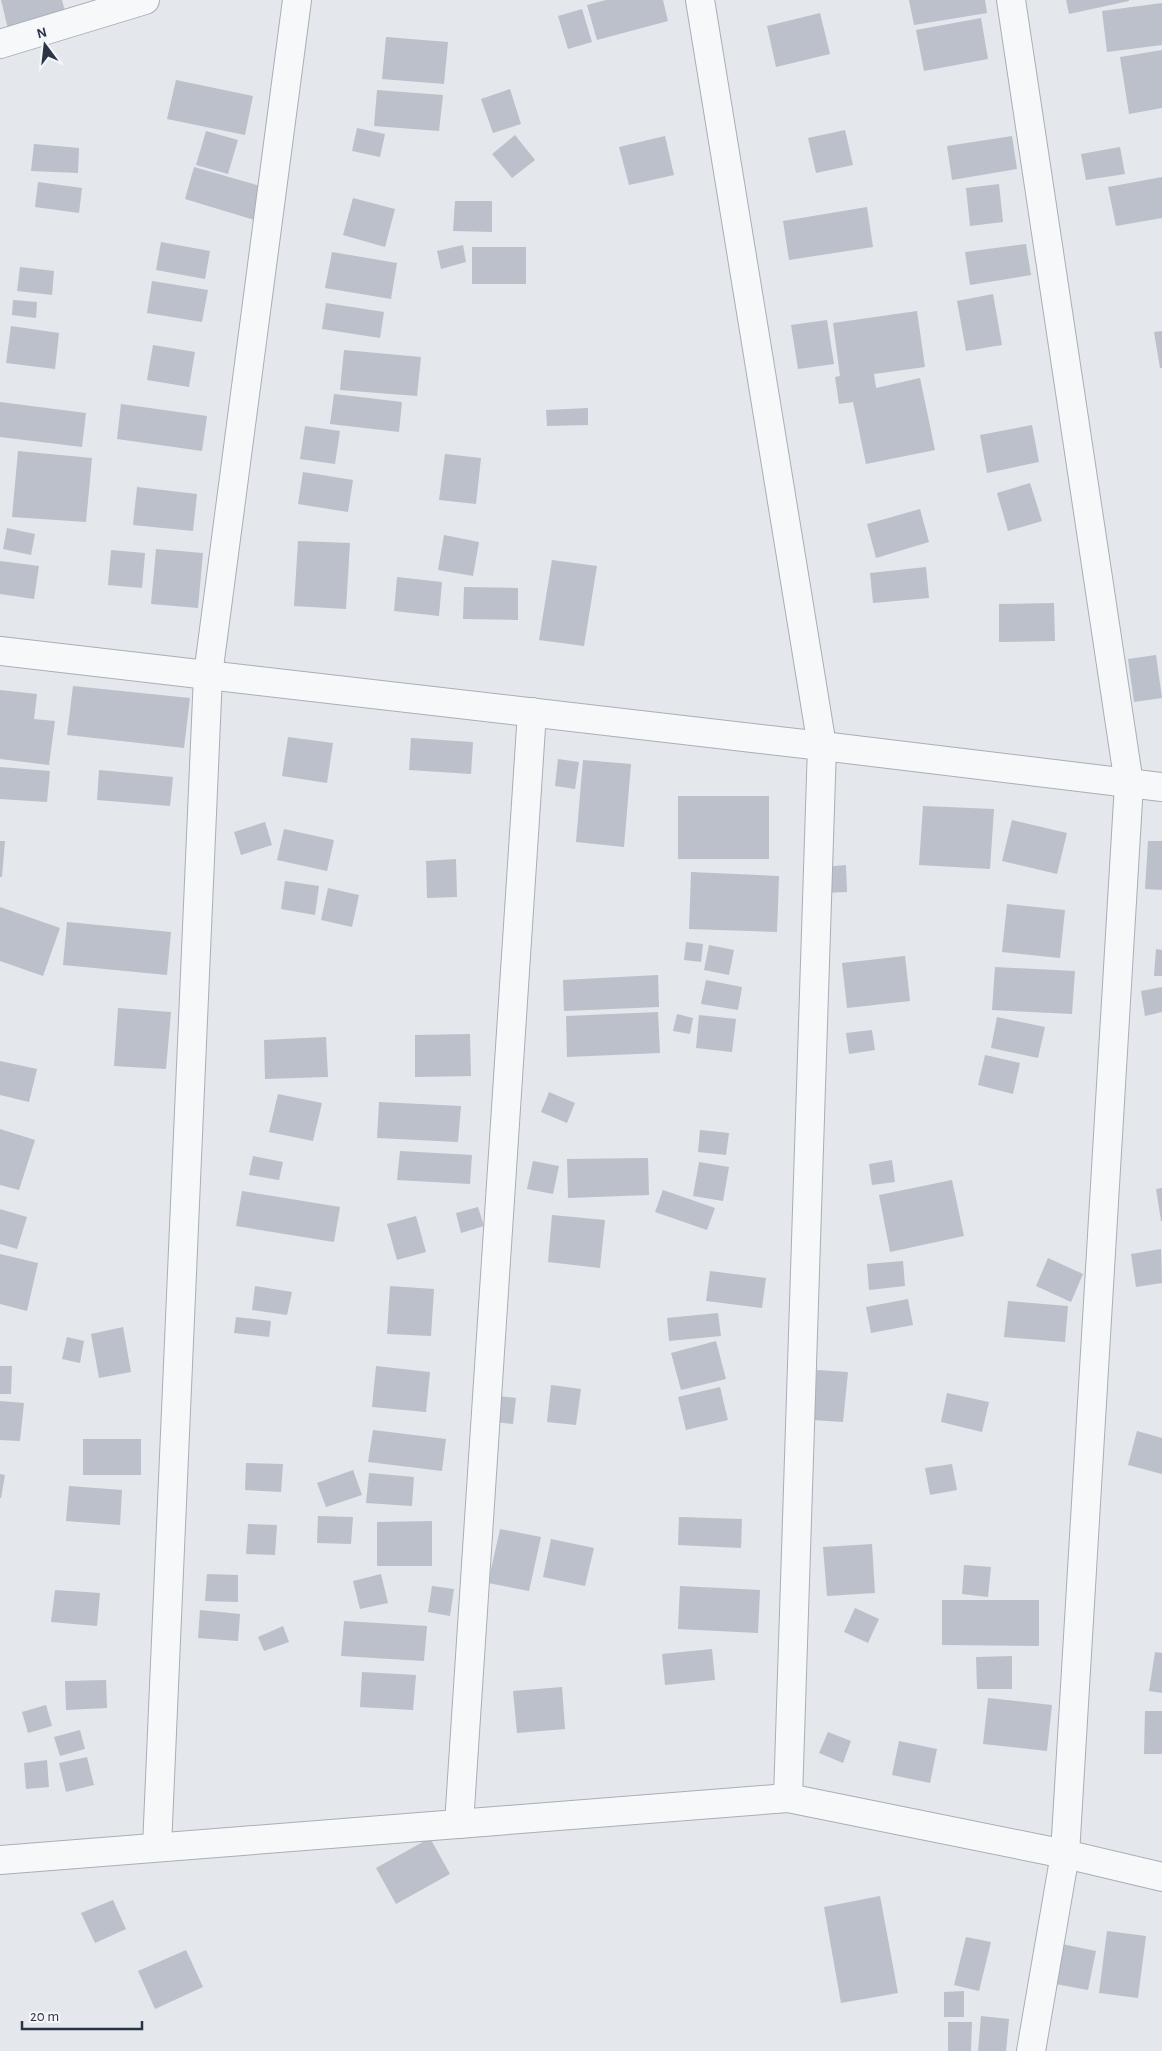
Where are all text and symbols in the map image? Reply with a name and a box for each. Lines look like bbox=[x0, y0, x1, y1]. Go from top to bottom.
north arrow bbox=[20, 20, 70, 70]
text: N bbox=[35, 25, 48, 41]
scale bar bbox=[22, 1998, 142, 2030]
text: 20 m bbox=[30, 2009, 59, 2024]

